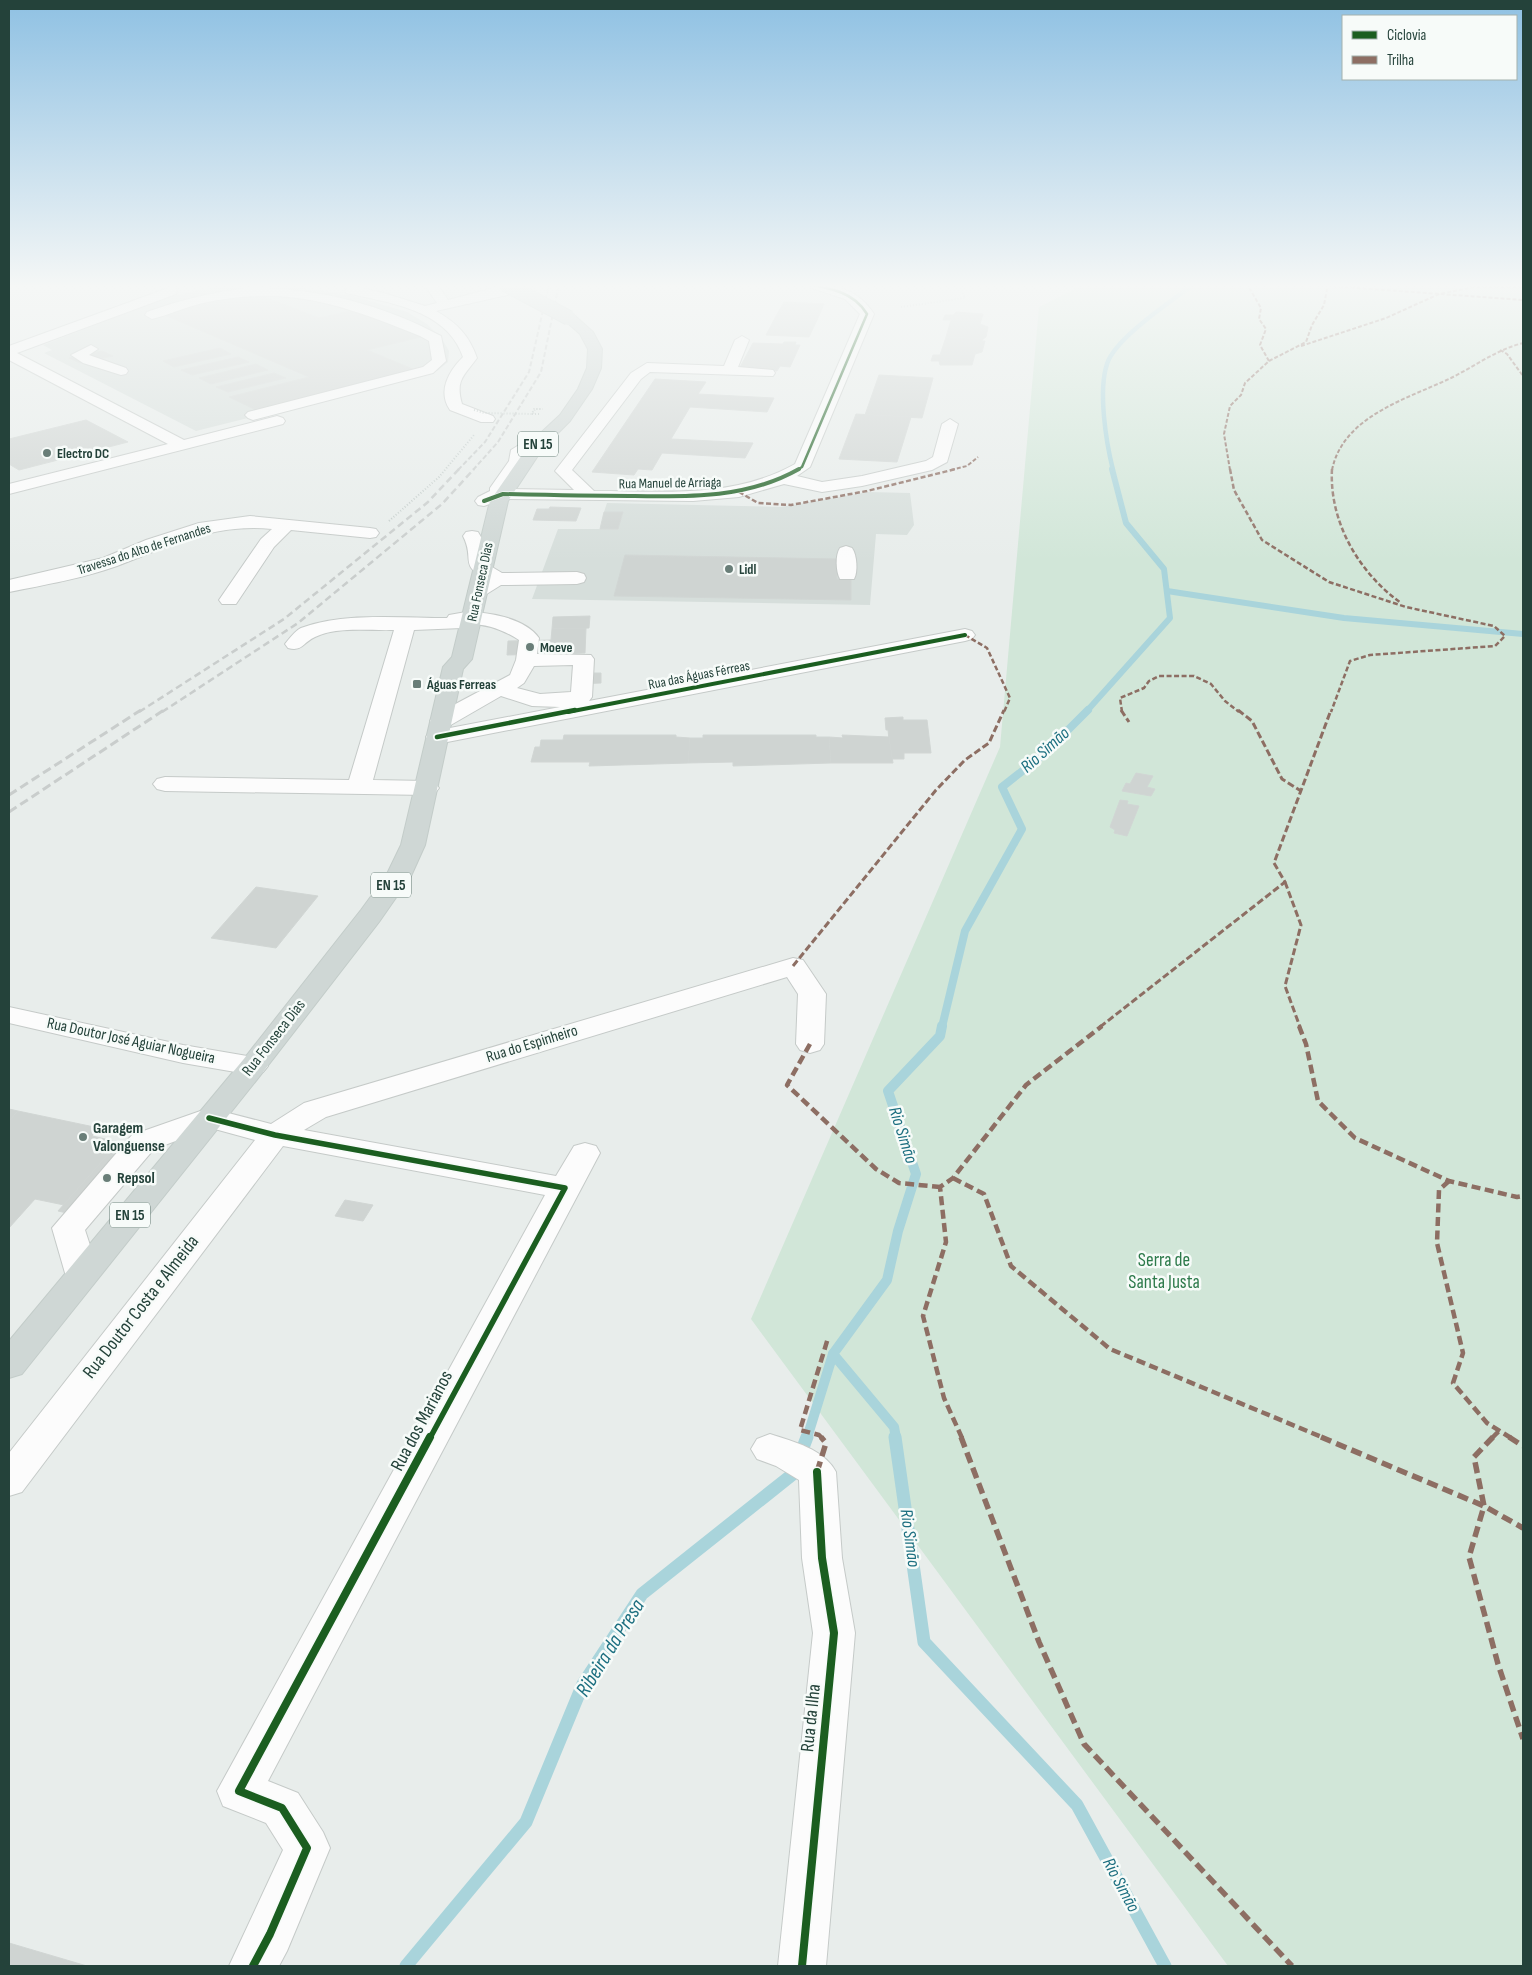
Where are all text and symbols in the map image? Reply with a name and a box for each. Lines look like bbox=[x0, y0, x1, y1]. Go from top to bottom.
legend bbox=[1342, 15, 1517, 80]
text: Ciclovia bbox=[1387, 26, 1427, 45]
text: Trilha bbox=[1387, 51, 1414, 70]
road number: EN 15 bbox=[518, 432, 558, 456]
place label: Electro DC bbox=[57, 445, 109, 462]
marker: Electro DC bbox=[41, 447, 53, 459]
street label: Rua Manuel de Arriaga bbox=[619, 474, 721, 492]
street label: Travessa do Alto de Fernandes bbox=[75, 519, 213, 579]
street label: Rua Fonseca Dias bbox=[463, 541, 497, 623]
place label: Lidl bbox=[739, 561, 756, 578]
marker: Lidl bbox=[723, 563, 735, 575]
place label: Moeve bbox=[540, 639, 573, 656]
marker: Moeve bbox=[524, 641, 536, 653]
street label: Rua das Águas Férreas bbox=[647, 657, 751, 693]
place label: Águas Ferreas bbox=[426, 676, 496, 693]
marker: Águas Ferreas bbox=[411, 678, 423, 690]
water label: Rio Simão bbox=[1016, 722, 1074, 777]
road number: EN 15 bbox=[371, 872, 411, 898]
street label: Rua Fonseca Dias bbox=[238, 996, 310, 1080]
street label: Rua Doutor José Aguiar Nogueira bbox=[45, 1014, 217, 1068]
street label: Rua do Espinheiro bbox=[484, 1021, 580, 1067]
water label: Rio Simão bbox=[884, 1104, 922, 1167]
place label: Garagem Valonguense bbox=[93, 1119, 165, 1156]
marker: Garagem Valonguense bbox=[77, 1131, 89, 1143]
place label: Repsol bbox=[117, 1169, 155, 1188]
marker: Repsol bbox=[101, 1172, 113, 1184]
road number: EN 15 bbox=[110, 1202, 150, 1228]
street label: Rua Doutor Costa e Almeida bbox=[78, 1231, 204, 1383]
park label: Serra de Santa Justa bbox=[1128, 1249, 1200, 1294]
street label: Rua dos Marianos bbox=[386, 1367, 458, 1475]
water label: Rio Simão bbox=[896, 1508, 925, 1569]
water label: Ribeira da Presa bbox=[570, 1594, 650, 1701]
street label: Rua da Ilha bbox=[796, 1683, 826, 1753]
water label: Rio Simão bbox=[1098, 1854, 1144, 1916]

